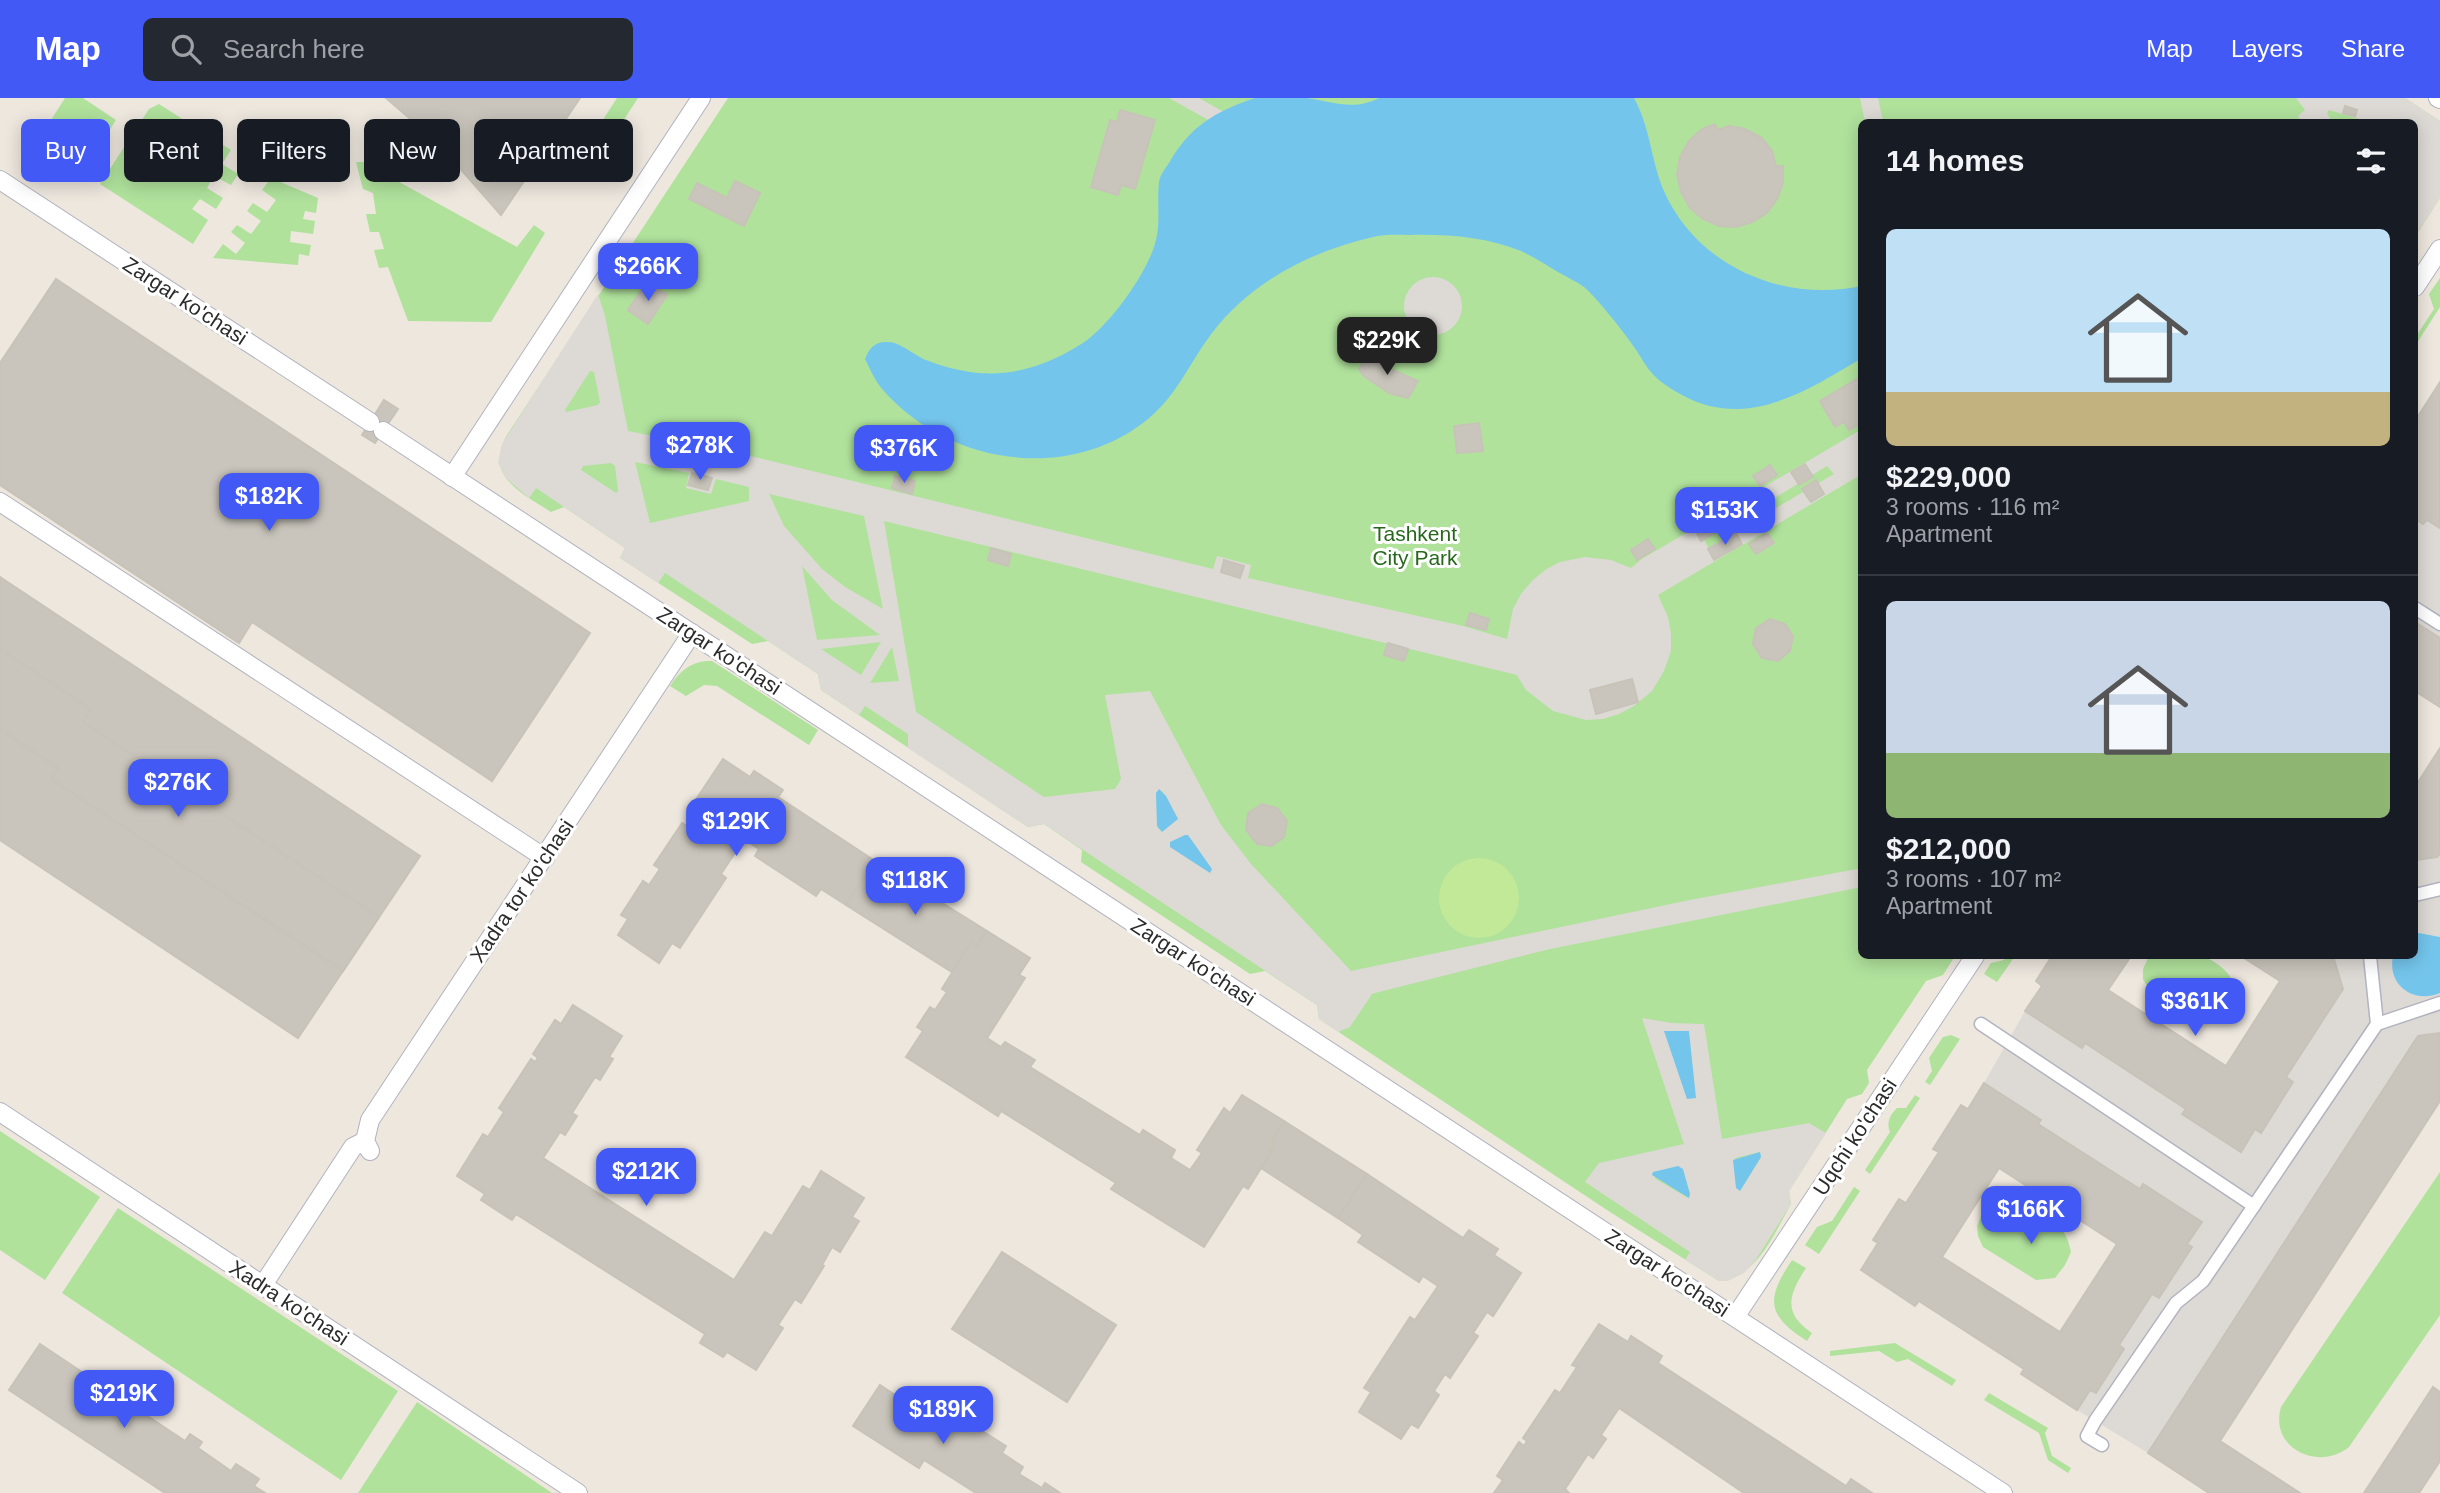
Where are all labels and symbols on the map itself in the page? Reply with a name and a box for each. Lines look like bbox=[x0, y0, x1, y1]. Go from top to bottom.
pin: $266K bbox=[599, 244, 697, 303]
street label: Zargar ko'chasi bbox=[119, 252, 251, 349]
pin: $229K bbox=[1338, 317, 1436, 377]
pin: $278K bbox=[651, 422, 749, 482]
pin: $376K bbox=[855, 426, 953, 485]
pin: $182K bbox=[220, 474, 318, 533]
pin: $153K bbox=[1676, 488, 1774, 547]
park label: Tashkent City Park bbox=[1372, 522, 1458, 569]
street label: Zargar ko'chasi bbox=[653, 602, 785, 699]
pin: $276K bbox=[129, 760, 227, 819]
pin: $129K bbox=[687, 798, 785, 858]
street label: Xadra tor ko'chasi bbox=[465, 815, 578, 967]
pin: $118K bbox=[866, 858, 964, 917]
street label: Zargar ko'chasi bbox=[1127, 913, 1259, 1010]
pin: $361K bbox=[2146, 978, 2244, 1038]
street label: Uqchi ko'chasi bbox=[1808, 1074, 1901, 1199]
pin: $212K bbox=[597, 1148, 695, 1208]
pin: $166K bbox=[1982, 1186, 2080, 1246]
street label: Zargar ko'chasi bbox=[1601, 1224, 1733, 1321]
street label: Xadra ko'chasi bbox=[226, 1256, 353, 1350]
pin: $219K bbox=[75, 1370, 173, 1430]
pin: $189K bbox=[894, 1386, 992, 1446]

